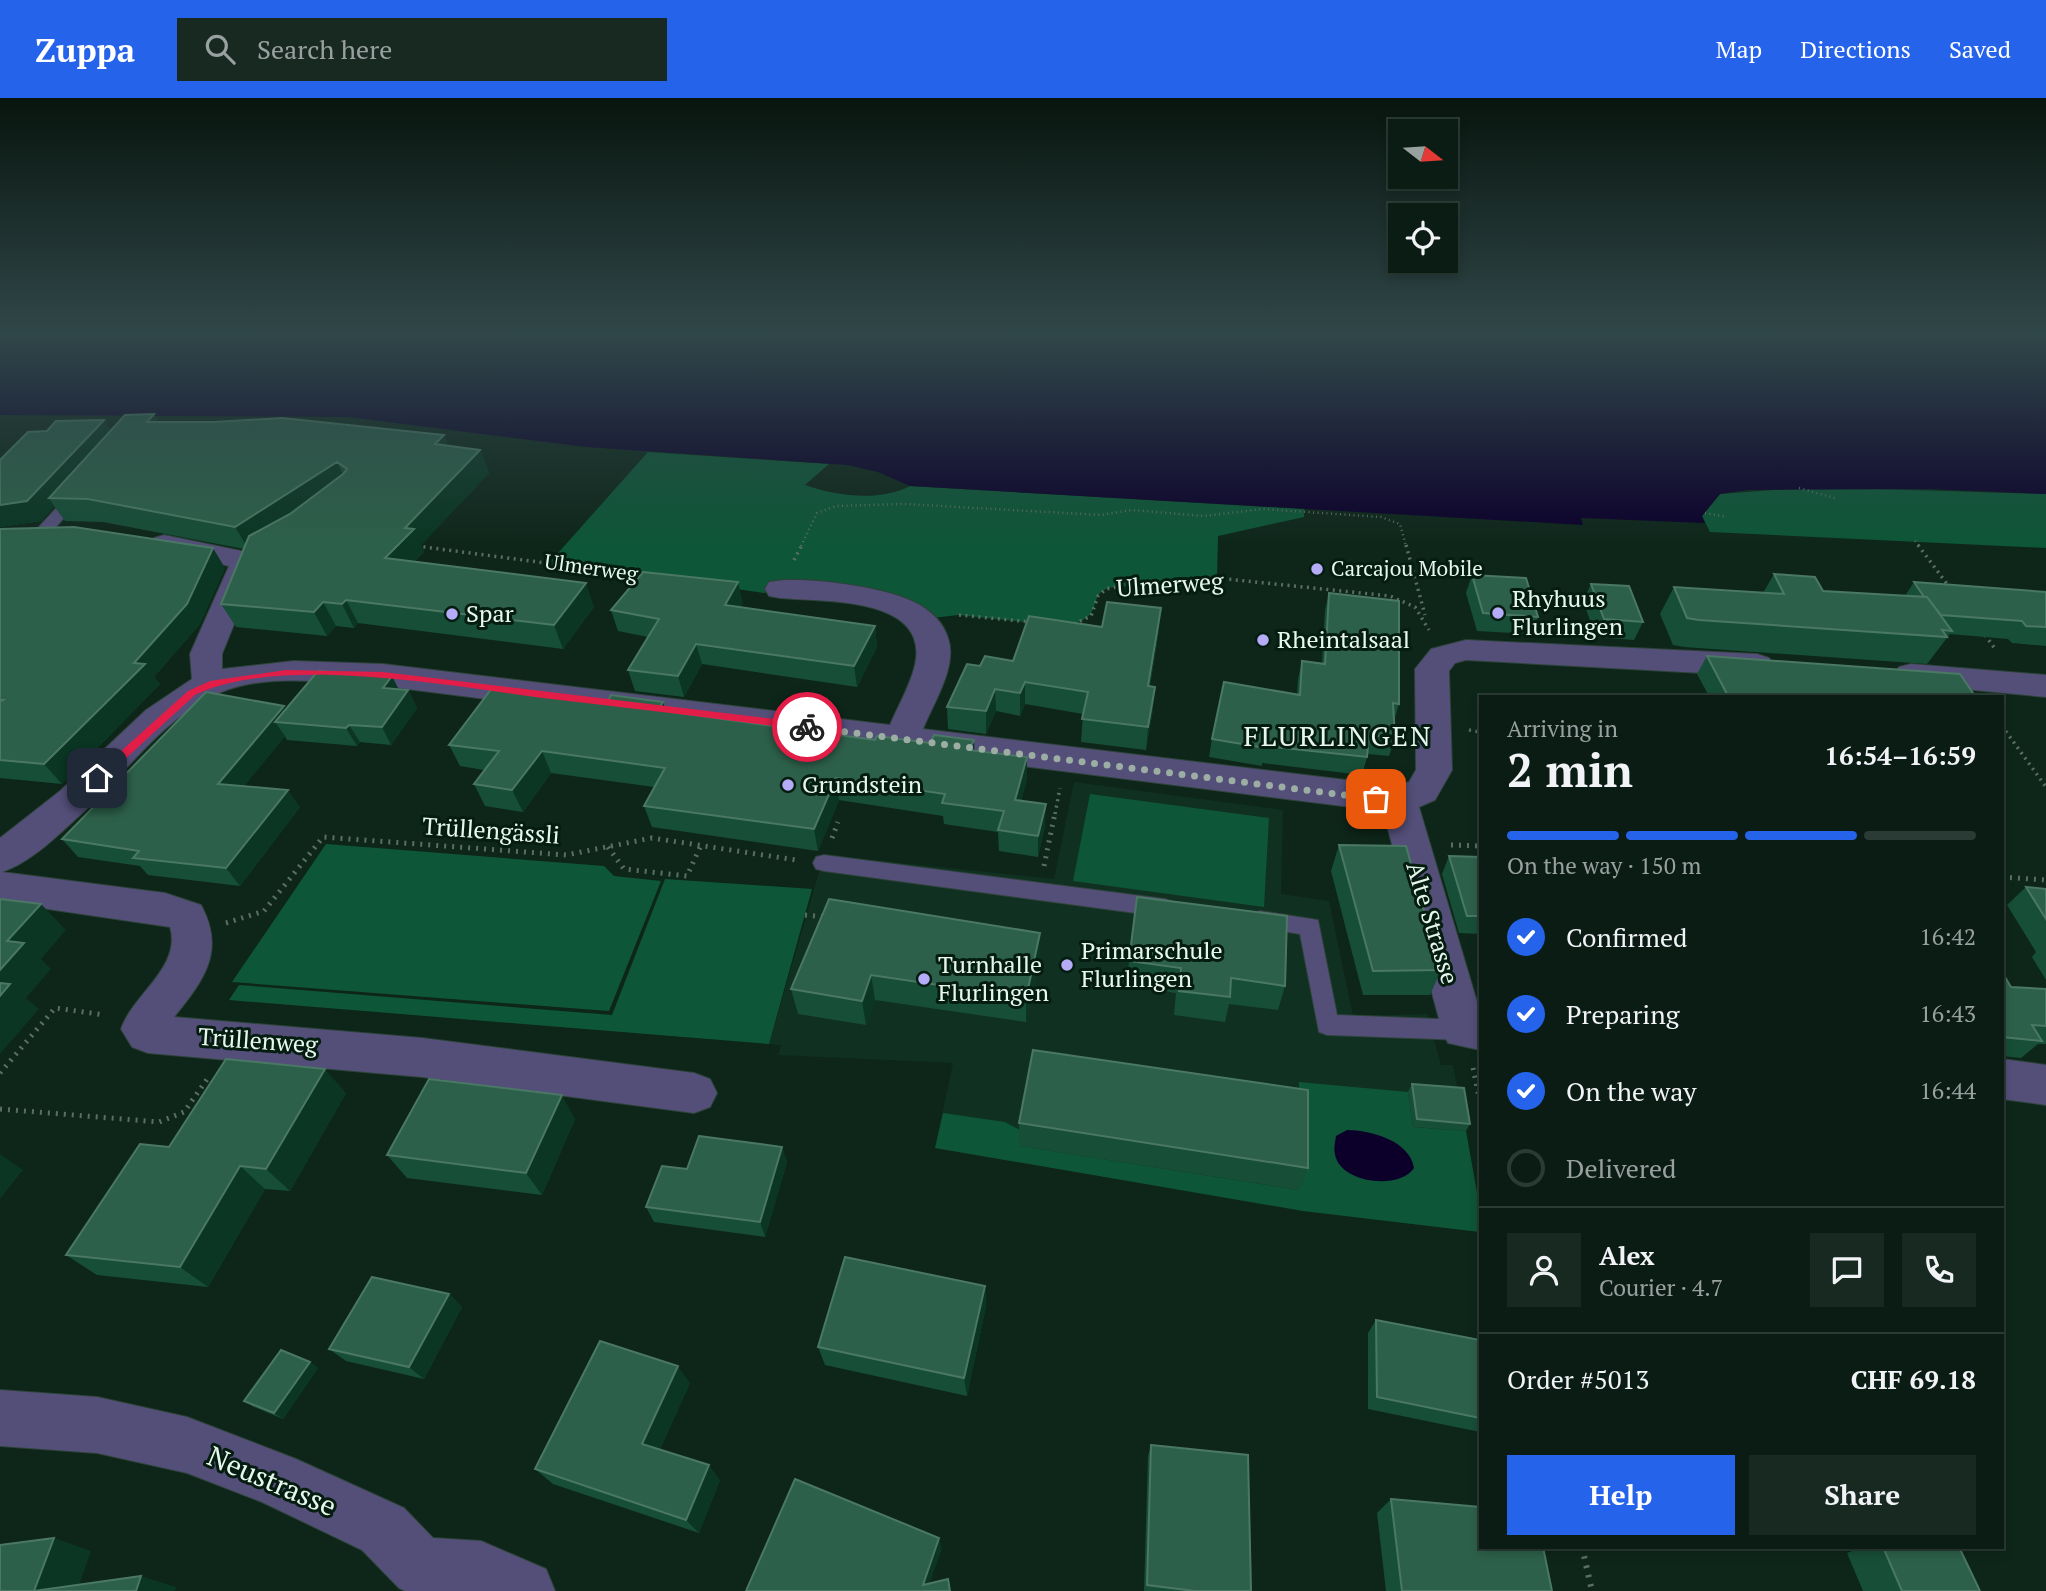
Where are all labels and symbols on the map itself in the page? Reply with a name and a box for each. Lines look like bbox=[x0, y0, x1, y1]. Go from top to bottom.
north arrow bbox=[1388, 119, 1458, 189]
street label: Ulmerweg bbox=[543, 547, 641, 588]
place label: Carcajou Mobile bbox=[1331, 554, 1483, 582]
marker: Carcajou Mobile bbox=[1309, 561, 1325, 577]
street label: Ulmerweg bbox=[1115, 564, 1225, 604]
place label: Rhyhuus Flurlingen bbox=[1512, 582, 1623, 642]
place label: Spar bbox=[466, 597, 515, 629]
marker: Rhyhuus Flurlingen bbox=[1490, 605, 1506, 621]
marker: Spar bbox=[444, 606, 460, 622]
place label: Rheintalsaal bbox=[1277, 623, 1410, 655]
marker: Rheintalsaal bbox=[1255, 632, 1271, 648]
courier bbox=[772, 692, 842, 762]
district label: FLURLINGEN bbox=[1243, 717, 1433, 754]
pin bbox=[67, 748, 127, 808]
place label: Grundstein bbox=[802, 768, 922, 800]
pin bbox=[1346, 769, 1406, 829]
marker: Grundstein bbox=[780, 777, 796, 793]
street label: Trüllengässli bbox=[421, 809, 561, 851]
street label: Alte Strasse bbox=[1399, 858, 1467, 988]
place label: Primarschule Flurlingen bbox=[1081, 934, 1223, 994]
place label: Turnhalle Flurlingen bbox=[938, 948, 1049, 1008]
marker: Primarschule Flurlingen bbox=[1059, 957, 1075, 973]
marker: Turnhalle Flurlingen bbox=[916, 971, 932, 987]
street label: Trüllenweg bbox=[197, 1020, 319, 1060]
street label: Neustrasse bbox=[202, 1437, 342, 1524]

